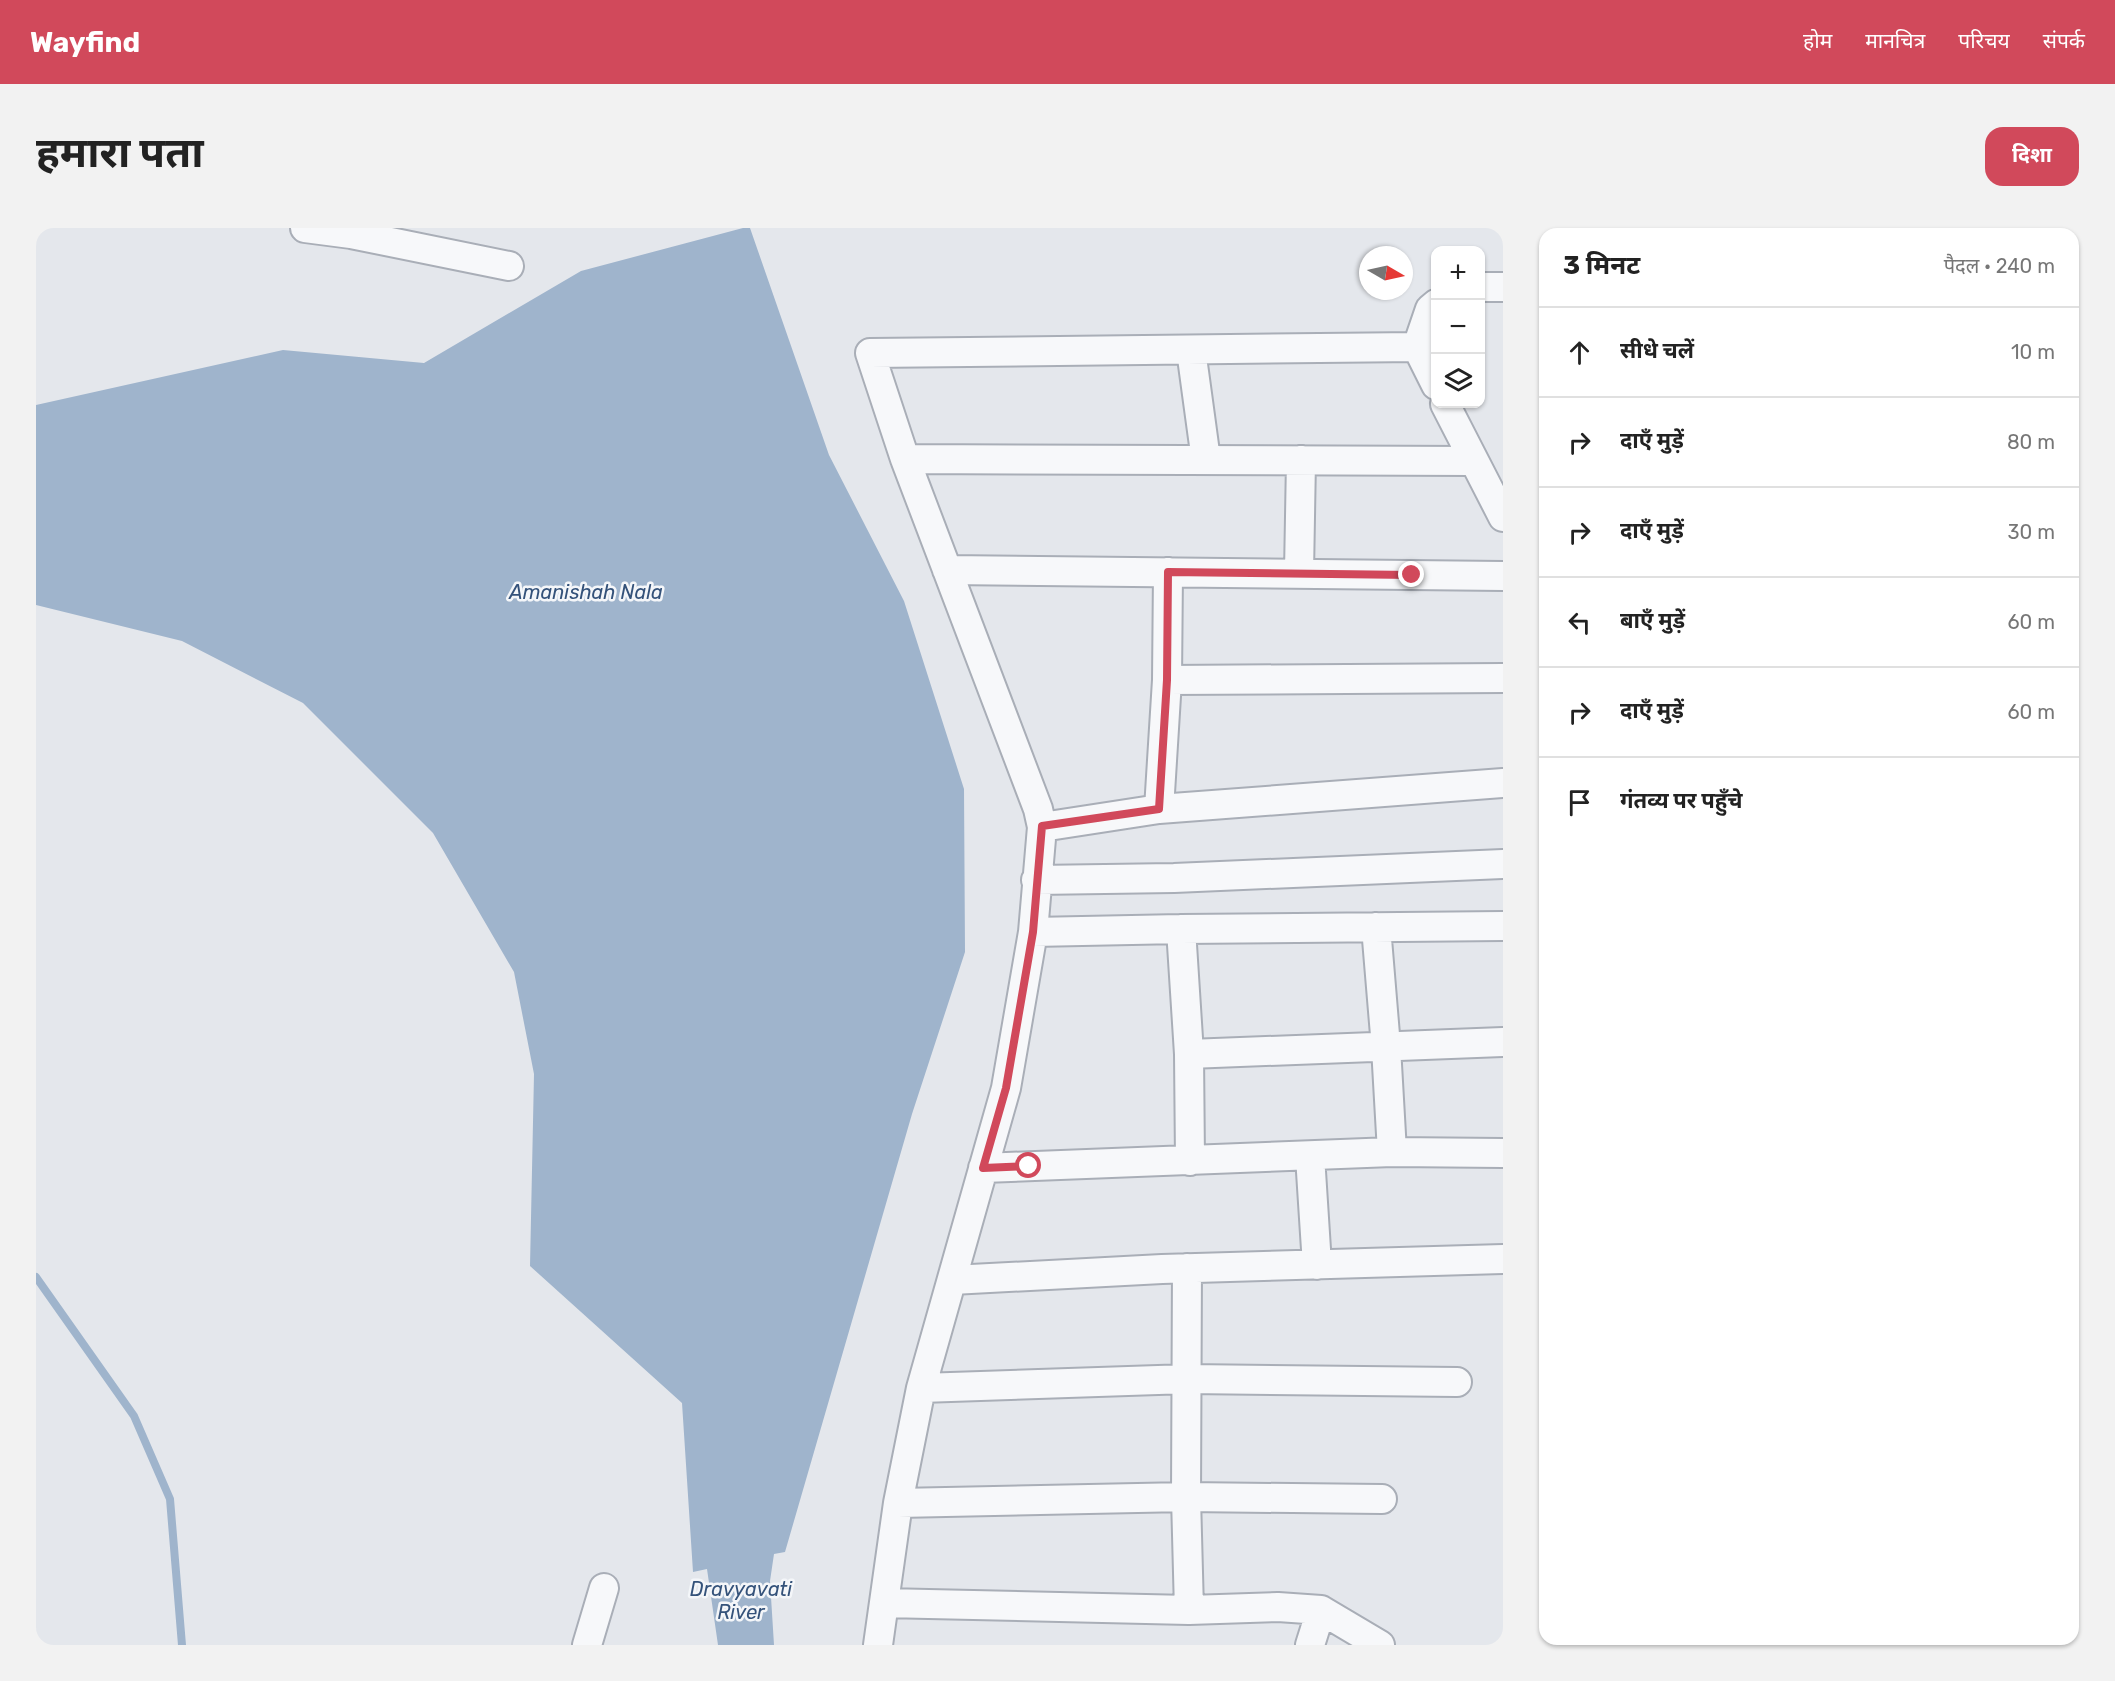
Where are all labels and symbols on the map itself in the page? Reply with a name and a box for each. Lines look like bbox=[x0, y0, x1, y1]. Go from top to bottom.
north arrow bbox=[1359, 246, 1413, 300]
route end bbox=[1398, 561, 1424, 587]
water label: Amanishah Nala bbox=[508, 580, 663, 604]
route start bbox=[1015, 1152, 1041, 1178]
water label: Dravyavati River bbox=[690, 1577, 793, 1624]

